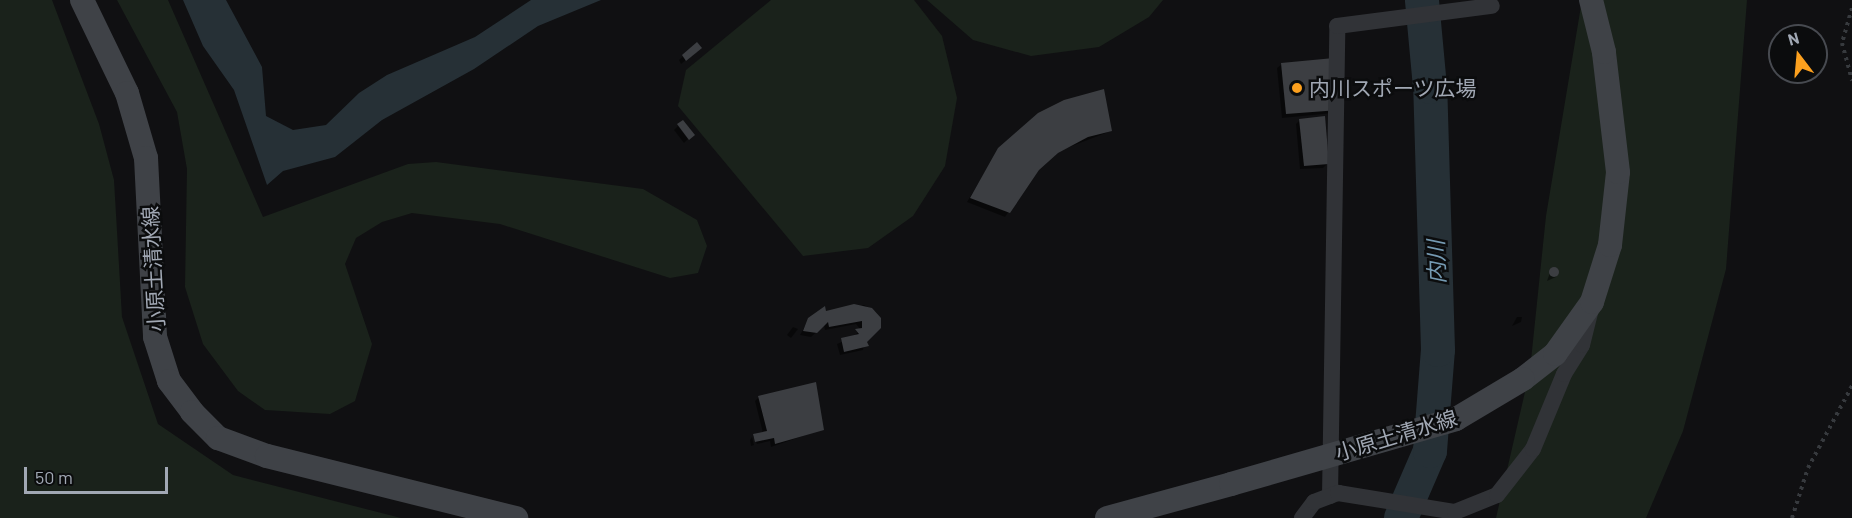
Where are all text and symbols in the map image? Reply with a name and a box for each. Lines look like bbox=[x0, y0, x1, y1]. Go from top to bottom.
north arrow bbox=[1768, 24, 1828, 84]
text: N bbox=[1786, 28, 1801, 49]
place label: 内川スポーツ広場 bbox=[1309, 75, 1477, 101]
marker: 内川スポーツ広場 bbox=[1290, 81, 1304, 95]
street label: 小原土清水線 bbox=[137, 205, 169, 333]
water label: 内川 bbox=[1422, 240, 1450, 284]
street label: 小原土清水線 bbox=[1332, 405, 1460, 465]
scale bar bbox=[27, 455, 171, 493]
text: 50 m bbox=[35, 466, 73, 488]

